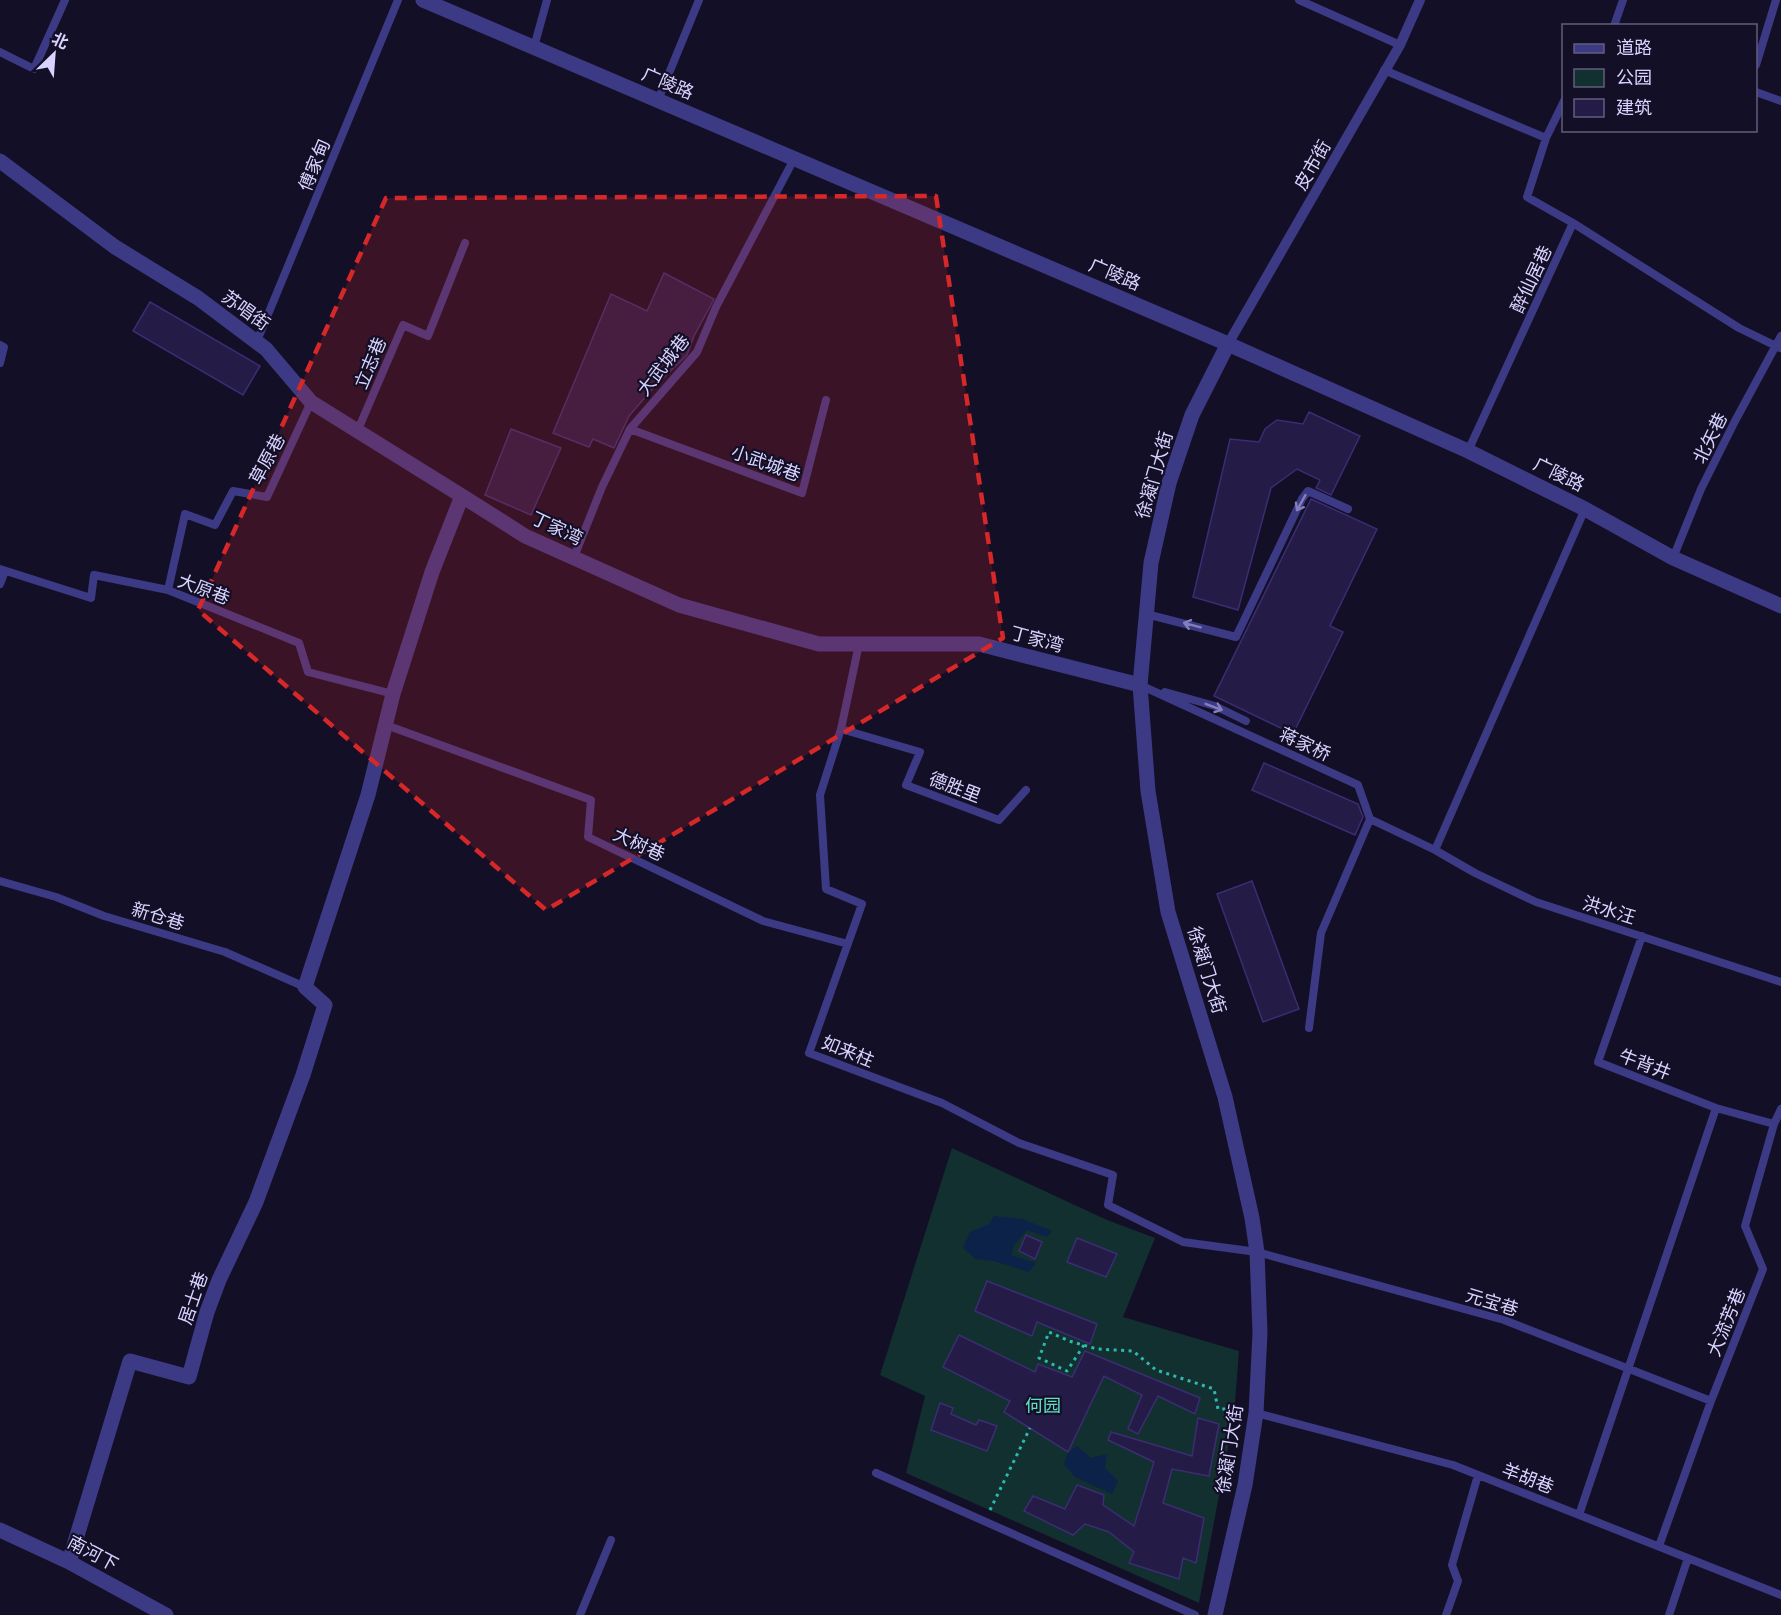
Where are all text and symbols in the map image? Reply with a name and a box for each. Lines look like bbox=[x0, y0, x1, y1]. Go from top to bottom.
north arrow bbox=[24, 24, 84, 84]
legend bbox=[1562, 24, 1757, 132]
text: 北 bbox=[49, 28, 72, 53]
text: 道路 bbox=[1616, 36, 1652, 59]
street label: 广陵路 bbox=[639, 62, 697, 104]
text: 公园 bbox=[1616, 66, 1652, 89]
text: 建筑 bbox=[1616, 96, 1652, 119]
street label: 傅家甸 bbox=[293, 136, 335, 194]
street label: 皮市街 bbox=[1289, 136, 1335, 194]
street label: 醉仙居巷 bbox=[1505, 242, 1557, 316]
street label: 广陵路 bbox=[1086, 253, 1144, 295]
street label: 苏唱街 bbox=[217, 285, 275, 335]
street label: 大武城巷 bbox=[632, 330, 694, 400]
street label: 立志巷 bbox=[349, 334, 391, 392]
street label: 北矢巷 bbox=[1688, 409, 1732, 467]
street label: 徐凝门大街 bbox=[1131, 429, 1177, 521]
street label: 草原巷 bbox=[244, 430, 290, 488]
street label: 小武城巷 bbox=[728, 440, 804, 486]
street label: 广陵路 bbox=[1530, 452, 1588, 496]
one-way arrow bbox=[1295, 494, 1307, 511]
street label: 丁家湾 bbox=[528, 506, 586, 550]
street label: 大原巷 bbox=[175, 569, 233, 609]
one-way arrow bbox=[1182, 619, 1201, 631]
street label: 丁家湾 bbox=[1008, 621, 1066, 657]
one-way arrow bbox=[1204, 702, 1223, 713]
street label: 蒋家桥 bbox=[1276, 722, 1334, 766]
street label: 德胜里 bbox=[926, 767, 984, 807]
street label: 大树巷 bbox=[610, 822, 668, 866]
street label: 洪水汪 bbox=[1580, 891, 1638, 929]
street label: 新仓巷 bbox=[129, 897, 187, 935]
street label: 徐凝门大街 bbox=[1183, 924, 1231, 1016]
street label: 如来柱 bbox=[819, 1030, 877, 1072]
street label: 牛背井 bbox=[1616, 1044, 1674, 1084]
street label: 居士巷 bbox=[173, 1269, 213, 1327]
street label: 元宝巷 bbox=[1463, 1283, 1521, 1321]
street label: 大流芳巷 bbox=[1702, 1284, 1750, 1360]
park label: 何园 bbox=[1025, 1394, 1061, 1417]
street label: 徐凝门大街 bbox=[1211, 1403, 1247, 1495]
street label: 羊胡巷 bbox=[1499, 1458, 1557, 1498]
street label: 南河下 bbox=[64, 1530, 122, 1576]

